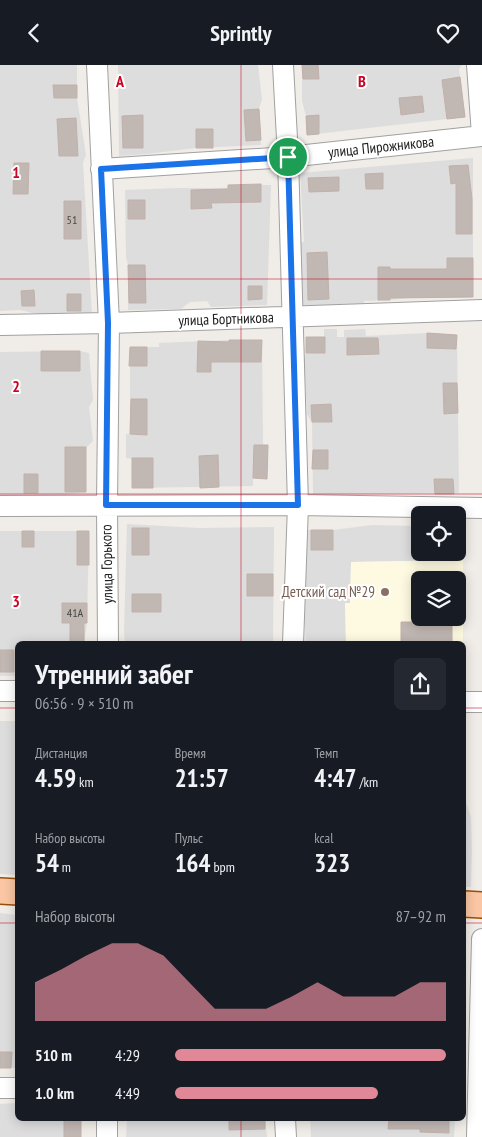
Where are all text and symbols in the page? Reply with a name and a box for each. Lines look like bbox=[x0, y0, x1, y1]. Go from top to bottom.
icon: back bbox=[20, 19, 48, 47]
text: Sprintly bbox=[210, 19, 272, 47]
icon: heart bbox=[434, 19, 462, 47]
text: A bbox=[115, 71, 125, 91]
text: B bbox=[358, 71, 366, 91]
street label: улица Пирожникова bbox=[327, 131, 435, 162]
pin bbox=[267, 136, 309, 178]
icon: arrive bbox=[274, 143, 302, 171]
text: 1 bbox=[12, 162, 20, 182]
house number: 51 bbox=[67, 212, 77, 227]
street label: улица Бортникова bbox=[178, 307, 274, 330]
text: 2 bbox=[12, 376, 20, 396]
map controls bbox=[411, 506, 466, 626]
button: locate bbox=[411, 506, 466, 561]
street label: улица Горького bbox=[96, 524, 117, 604]
button: layers bbox=[411, 571, 466, 626]
place label: Детский сад №29 bbox=[282, 582, 375, 601]
marker: Детский сад №29 bbox=[379, 586, 391, 598]
text: 3 bbox=[12, 591, 20, 611]
house number: 41А bbox=[67, 605, 84, 620]
text: Утренний забег bbox=[35, 655, 193, 692]
button: share bbox=[394, 658, 446, 710]
text: 06:56 · 9 × 510 m bbox=[35, 693, 133, 713]
text: Дистанция bbox=[35, 744, 88, 762]
text: Время bbox=[175, 744, 206, 762]
text: Темп bbox=[314, 744, 338, 762]
text: 4.59 bbox=[35, 762, 76, 794]
text: 21:57 bbox=[175, 762, 229, 794]
text: 4:47 bbox=[314, 762, 356, 794]
text: km bbox=[76, 773, 94, 791]
text: /km bbox=[356, 773, 378, 791]
text: Набор высоты bbox=[35, 829, 105, 847]
text: Пульс bbox=[175, 829, 203, 847]
text: kcal bbox=[314, 829, 333, 847]
text: 54 bbox=[35, 847, 59, 879]
text: 164 bbox=[175, 847, 211, 879]
text: 323 bbox=[314, 847, 350, 879]
text: m bbox=[59, 858, 71, 876]
text: bpm bbox=[211, 858, 235, 876]
text: Набор высоты bbox=[35, 906, 115, 926]
text: 87–92 m bbox=[396, 906, 446, 926]
text: 510 m bbox=[35, 1045, 72, 1065]
text: 4:29 bbox=[115, 1045, 140, 1065]
text: 1.0 km bbox=[35, 1083, 74, 1103]
text: 4:49 bbox=[115, 1083, 140, 1103]

